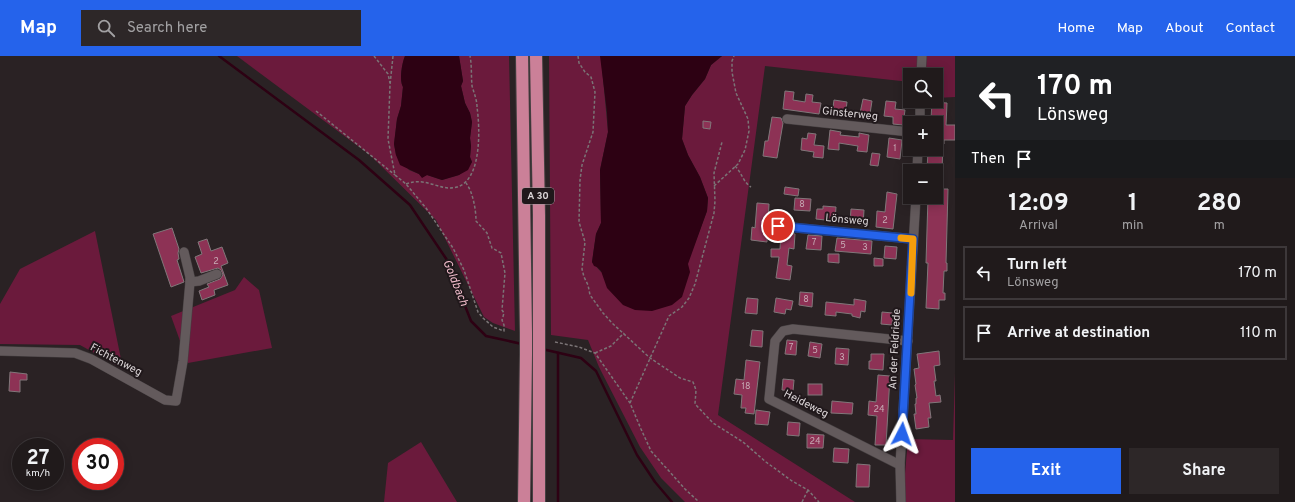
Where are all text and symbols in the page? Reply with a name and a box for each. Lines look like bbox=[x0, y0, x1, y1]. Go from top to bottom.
search box bbox=[81, 10, 361, 46]
text: Map bbox=[20, 16, 57, 40]
icon: search bbox=[95, 17, 117, 39]
text: Search here bbox=[127, 19, 207, 38]
text: Home bbox=[1058, 20, 1095, 37]
text: Map bbox=[1117, 20, 1143, 37]
text: About bbox=[1165, 20, 1204, 37]
text: Contact bbox=[1226, 20, 1275, 37]
map controls bbox=[903, 68, 943, 204]
button: search bbox=[903, 68, 943, 108]
text: 170 m bbox=[1037, 69, 1113, 105]
icon: left bbox=[971, 72, 1023, 124]
street label: Ginsterweg bbox=[821, 104, 879, 124]
text: Lönsweg bbox=[1037, 104, 1109, 127]
button: + bbox=[903, 116, 943, 156]
house number: 1 bbox=[893, 143, 897, 154]
icon: arrive bbox=[1013, 148, 1035, 170]
text: Then bbox=[971, 150, 1005, 169]
button: − bbox=[903, 164, 943, 204]
road number: A 30 bbox=[522, 188, 554, 204]
text: 12:09 bbox=[1008, 189, 1069, 219]
text: 1 bbox=[1128, 189, 1138, 219]
text: 280 bbox=[1197, 189, 1242, 219]
house number: 8 bbox=[799, 199, 805, 210]
pin bbox=[761, 209, 795, 243]
street label: Lönsweg bbox=[825, 211, 869, 229]
icon: arrive bbox=[767, 215, 789, 237]
house number: 2 bbox=[882, 215, 888, 226]
text: Arrival bbox=[1019, 218, 1058, 234]
text: min bbox=[1122, 218, 1144, 234]
text: m bbox=[1214, 218, 1225, 234]
house number: 7 bbox=[812, 237, 817, 248]
house number: 5 bbox=[840, 240, 846, 251]
house number: 3 bbox=[862, 242, 868, 253]
house number: 2 bbox=[213, 256, 219, 267]
text: Turn left bbox=[1007, 256, 1067, 275]
water label: Goldbach bbox=[438, 257, 472, 309]
icon: left bbox=[973, 262, 995, 284]
text: 170 m bbox=[1238, 264, 1277, 283]
text: Lönsweg bbox=[1007, 275, 1059, 291]
house number: 8 bbox=[803, 294, 809, 305]
street label: An der Feldriede bbox=[886, 308, 904, 390]
icon: arrive bbox=[973, 322, 995, 344]
text: Arrive at destination bbox=[1007, 324, 1150, 343]
text: 110 m bbox=[1240, 324, 1277, 343]
street label: Fichtenweg bbox=[88, 341, 144, 379]
house number: 7 bbox=[789, 342, 794, 353]
house number: 5 bbox=[812, 345, 818, 356]
house number: 3 bbox=[839, 352, 845, 363]
house number: 18 bbox=[742, 381, 750, 392]
street label: Heideweg bbox=[781, 387, 831, 421]
house number: 24 bbox=[873, 404, 885, 415]
position arrow bbox=[881, 413, 923, 455]
house number: 24 bbox=[809, 436, 821, 447]
speed limit sign: 30 bbox=[72, 438, 124, 490]
text: 27 bbox=[27, 446, 49, 472]
button: Exit bbox=[971, 448, 1121, 494]
button: Share bbox=[1129, 448, 1279, 494]
text: km/h bbox=[26, 467, 50, 480]

